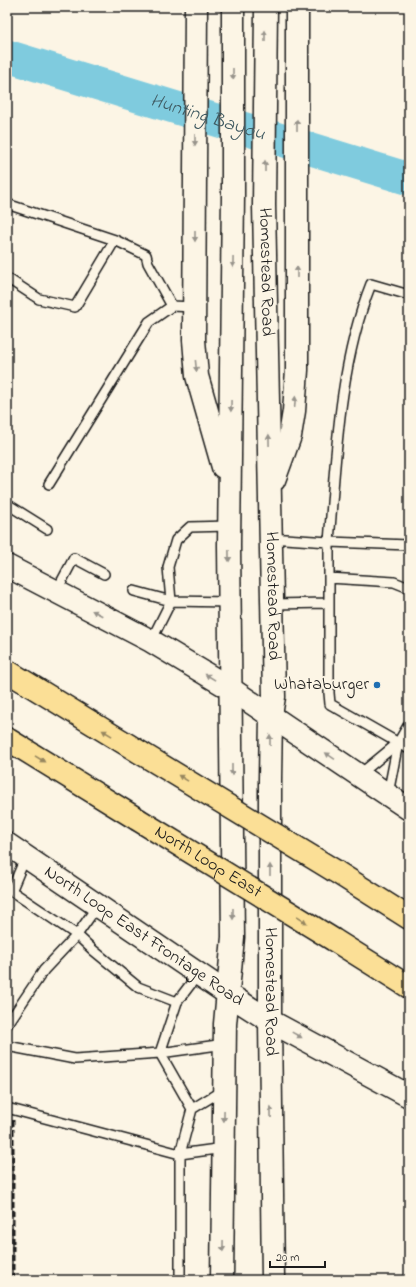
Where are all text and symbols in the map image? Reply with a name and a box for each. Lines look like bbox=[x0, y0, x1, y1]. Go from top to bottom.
one-way arrow bbox=[262, 29, 268, 42]
one-way arrow bbox=[230, 68, 236, 81]
water label: Hunting Bayou bbox=[147, 87, 269, 148]
one-way arrow bbox=[294, 118, 300, 131]
one-way arrow bbox=[192, 134, 198, 147]
one-way arrow bbox=[262, 159, 268, 172]
street label: Homestead Road bbox=[251, 207, 280, 337]
one-way arrow bbox=[192, 230, 198, 243]
one-way arrow bbox=[229, 256, 236, 268]
one-way arrow bbox=[294, 265, 300, 278]
one-way arrow bbox=[193, 360, 200, 372]
one-way arrow bbox=[292, 396, 299, 408]
one-way arrow bbox=[228, 400, 234, 413]
one-way arrow bbox=[265, 434, 272, 446]
street label: Homestead Road bbox=[258, 531, 286, 661]
one-way arrow bbox=[226, 550, 232, 563]
one-way arrow bbox=[91, 610, 103, 616]
place label: Whataburger bbox=[274, 672, 369, 699]
one-way arrow bbox=[204, 673, 216, 680]
marker: Whataburger bbox=[372, 680, 382, 690]
one-way arrow bbox=[101, 729, 113, 736]
one-way arrow bbox=[267, 733, 273, 746]
one-way arrow bbox=[325, 752, 336, 760]
one-way arrow bbox=[34, 756, 46, 763]
one-way arrow bbox=[229, 764, 235, 777]
one-way arrow bbox=[177, 775, 189, 782]
street label: North Loop East bbox=[149, 819, 266, 905]
street label: North Loop East Frontage Road bbox=[39, 860, 248, 1014]
one-way arrow bbox=[267, 863, 273, 876]
one-way arrow bbox=[230, 908, 236, 921]
one-way arrow bbox=[296, 917, 308, 924]
street label: Homestead Road bbox=[257, 927, 283, 1056]
one-way arrow bbox=[291, 1032, 303, 1039]
one-way arrow bbox=[268, 1106, 275, 1118]
one-way arrow bbox=[221, 1110, 227, 1123]
one-way arrow bbox=[220, 1240, 226, 1253]
scale bar bbox=[270, 1243, 325, 1269]
text: 20 m bbox=[276, 1249, 299, 1267]

